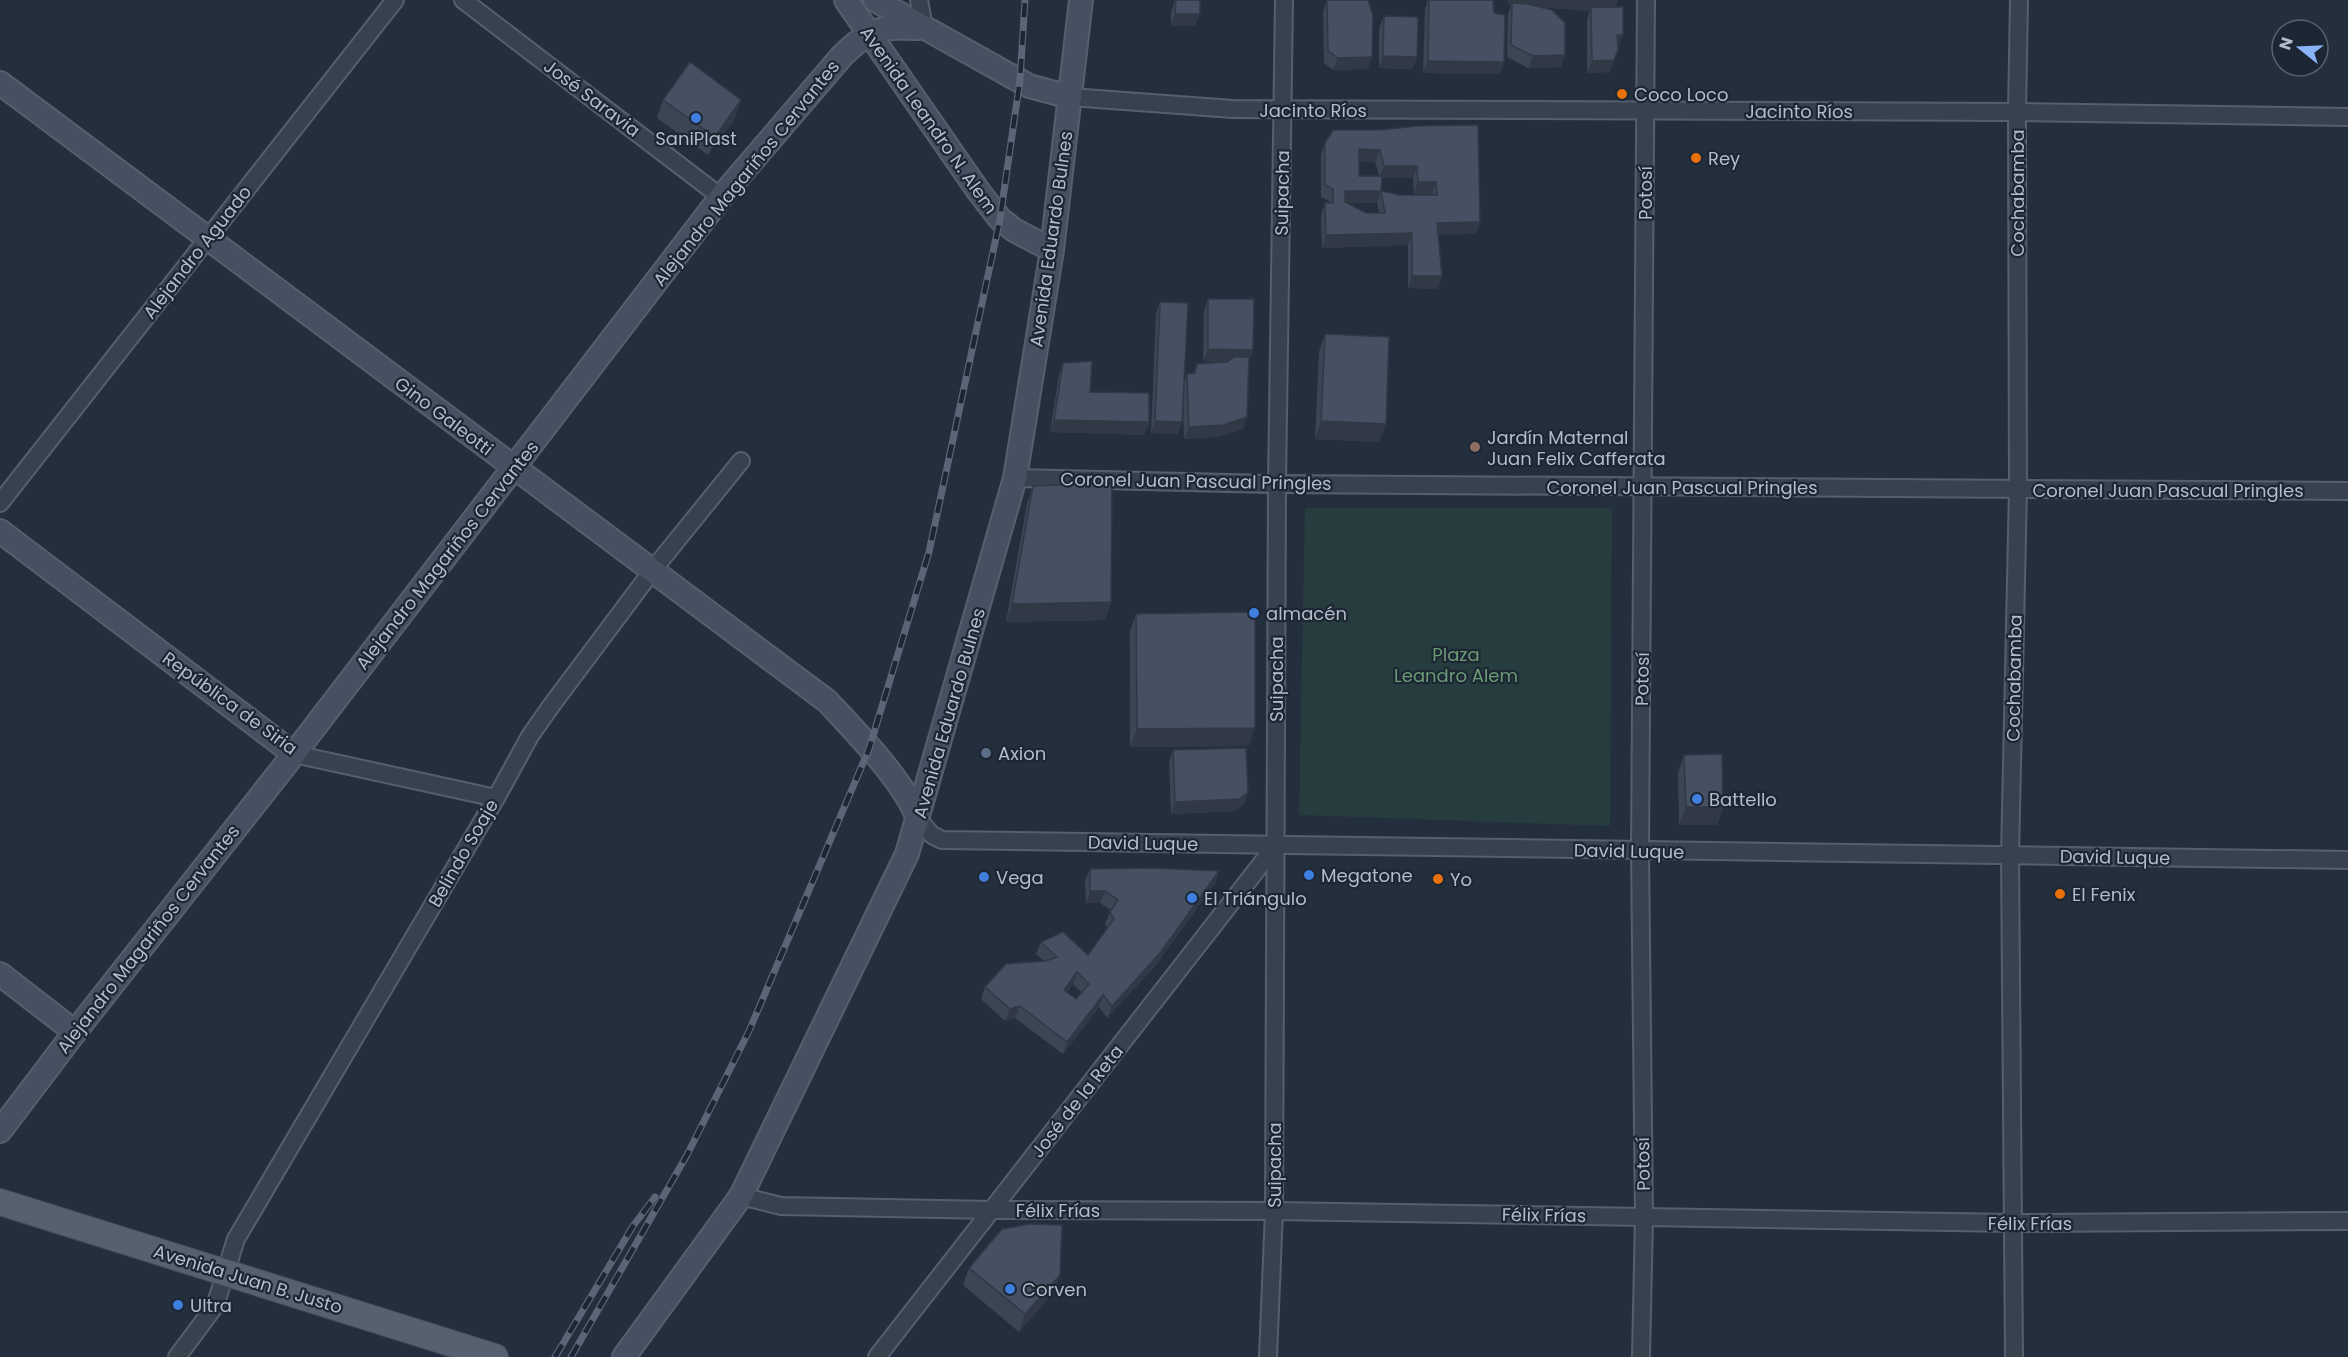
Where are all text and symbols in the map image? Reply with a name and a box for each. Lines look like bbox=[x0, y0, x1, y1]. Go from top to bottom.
north arrow bbox=[2270, 18, 2330, 78]
street label: Avenida Leandro N. Alem bbox=[855, 21, 1003, 219]
text: N bbox=[2273, 34, 2299, 53]
street label: José Saravia bbox=[539, 53, 645, 143]
street label: Alejandro Magariños Cervantes bbox=[647, 55, 845, 291]
place label: Coco Loco bbox=[1634, 82, 1728, 107]
marker: Coco Loco bbox=[1615, 87, 1629, 101]
street label: Jacinto Ríos bbox=[1259, 98, 1367, 123]
street label: Jacinto Ríos bbox=[1745, 99, 1853, 124]
marker: SaniPlast bbox=[689, 111, 703, 125]
place label: SaniPlast bbox=[655, 126, 737, 151]
street label: Avenida Eduardo Bulnes bbox=[1023, 129, 1079, 349]
street label: Cochabamba bbox=[2005, 129, 2030, 257]
place label: Rey bbox=[1708, 146, 1740, 171]
street label: Suipacha bbox=[1269, 150, 1295, 236]
marker: Rey bbox=[1689, 151, 1703, 165]
street label: Potosí bbox=[1633, 166, 1658, 220]
street label: Alejandro Aguado bbox=[137, 180, 257, 324]
street label: Gino Galeotti bbox=[390, 371, 498, 461]
place label: Jardín Maternal Juan Felix Cafferata bbox=[1487, 425, 1666, 471]
street label: Alejandro Magariños Cervantes bbox=[350, 435, 544, 675]
marker: Jardín Maternal Juan Felix Cafferata bbox=[1468, 440, 1482, 454]
street label: Coronel Juan Pascual Pringles bbox=[1060, 466, 1332, 496]
street label: Coronel Juan Pascual Pringles bbox=[1546, 475, 1818, 500]
street label: Coronel Juan Pascual Pringles bbox=[2032, 478, 2304, 503]
place label: almacén bbox=[1266, 601, 1347, 626]
street label: Avenida Eduardo Bulnes bbox=[907, 605, 991, 821]
marker: almacén bbox=[1247, 606, 1261, 620]
street label: Cochabamba bbox=[2000, 614, 2028, 742]
street label: Suipacha bbox=[1264, 636, 1289, 722]
park label: Plaza Leandro Alem bbox=[1394, 642, 1518, 688]
street label: República de Siria bbox=[157, 646, 303, 760]
street label: Potosí bbox=[1629, 652, 1655, 706]
place label: Axion bbox=[998, 741, 1046, 766]
marker: Axion bbox=[979, 746, 993, 760]
place label: Battello bbox=[1709, 787, 1777, 812]
marker: Battello bbox=[1690, 792, 1704, 806]
street label: Belindo Soaje bbox=[422, 794, 504, 912]
street label: Alejandro Magariños Cervantes bbox=[51, 819, 245, 1059]
street label: David Luque bbox=[1088, 830, 1198, 856]
street label: David Luque bbox=[1574, 838, 1684, 864]
street label: David Luque bbox=[2060, 844, 2170, 870]
place label: Megatone bbox=[1321, 863, 1413, 888]
place label: Vega bbox=[996, 865, 1044, 890]
place label: Yo bbox=[1450, 867, 1472, 892]
marker: Megatone bbox=[1302, 868, 1316, 882]
marker: Vega bbox=[977, 870, 991, 884]
marker: Yo bbox=[1431, 872, 1445, 886]
place label: El Fenix bbox=[2072, 882, 2136, 907]
place label: El Triángulo bbox=[1204, 886, 1307, 911]
marker: El Fenix bbox=[2053, 887, 2067, 901]
marker: El Triángulo bbox=[1185, 891, 1199, 905]
street label: José de la Reta bbox=[1025, 1039, 1129, 1163]
street label: Suipacha bbox=[1262, 1122, 1287, 1208]
street label: Potosí bbox=[1630, 1137, 1656, 1191]
street label: Félix Frías bbox=[1016, 1198, 1100, 1223]
street label: Félix Frías bbox=[1502, 1202, 1586, 1228]
street label: Félix Frías bbox=[1988, 1211, 2072, 1236]
street label: Avenida Juan B. Justo bbox=[151, 1238, 345, 1320]
place label: Corven bbox=[1022, 1277, 1087, 1302]
marker: Corven bbox=[1003, 1282, 1017, 1296]
place label: Ultra bbox=[190, 1293, 232, 1318]
marker: Ultra bbox=[171, 1298, 185, 1312]

